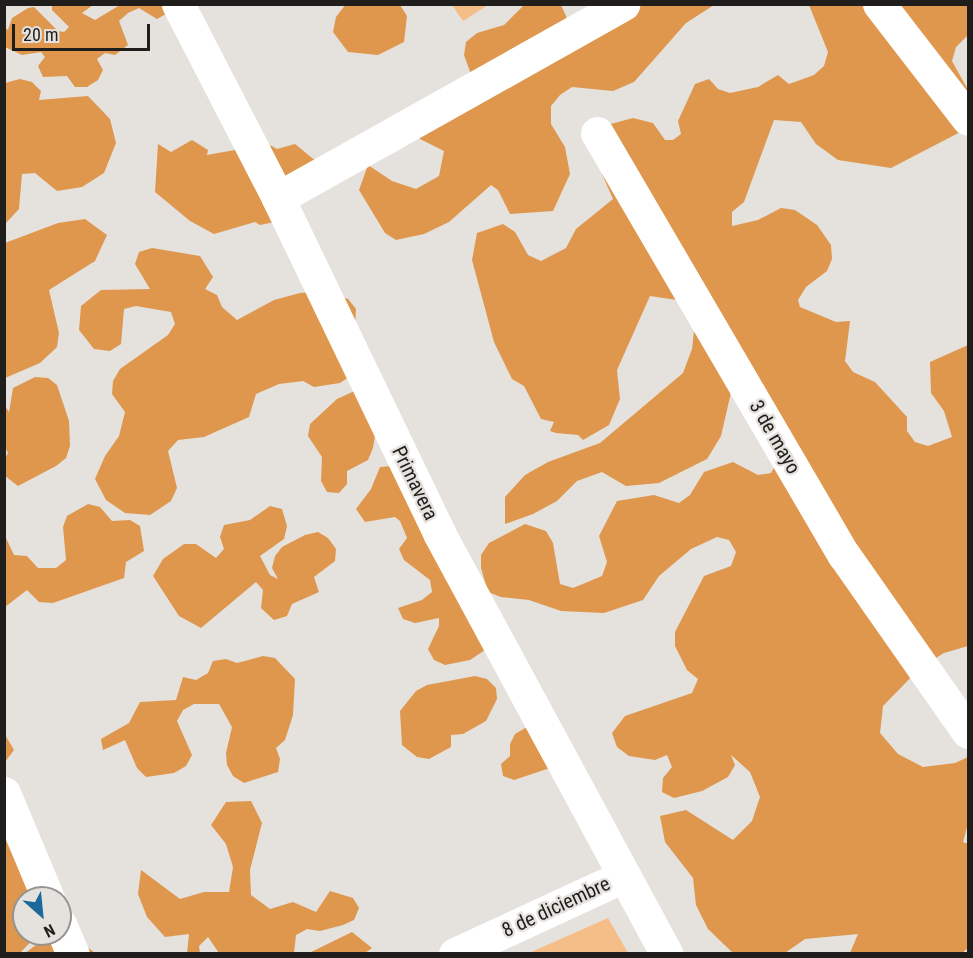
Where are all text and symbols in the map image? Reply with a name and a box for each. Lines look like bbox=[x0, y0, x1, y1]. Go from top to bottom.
scale bar bbox=[15, 12, 153, 50]
text: 20 m bbox=[23, 24, 58, 45]
street label: 3 de mayo bbox=[744, 396, 806, 478]
street label: Primavera bbox=[387, 442, 443, 524]
street label: 8 de diciembre bbox=[498, 872, 614, 942]
north arrow bbox=[12, 886, 72, 946]
text: N bbox=[41, 920, 58, 941]

